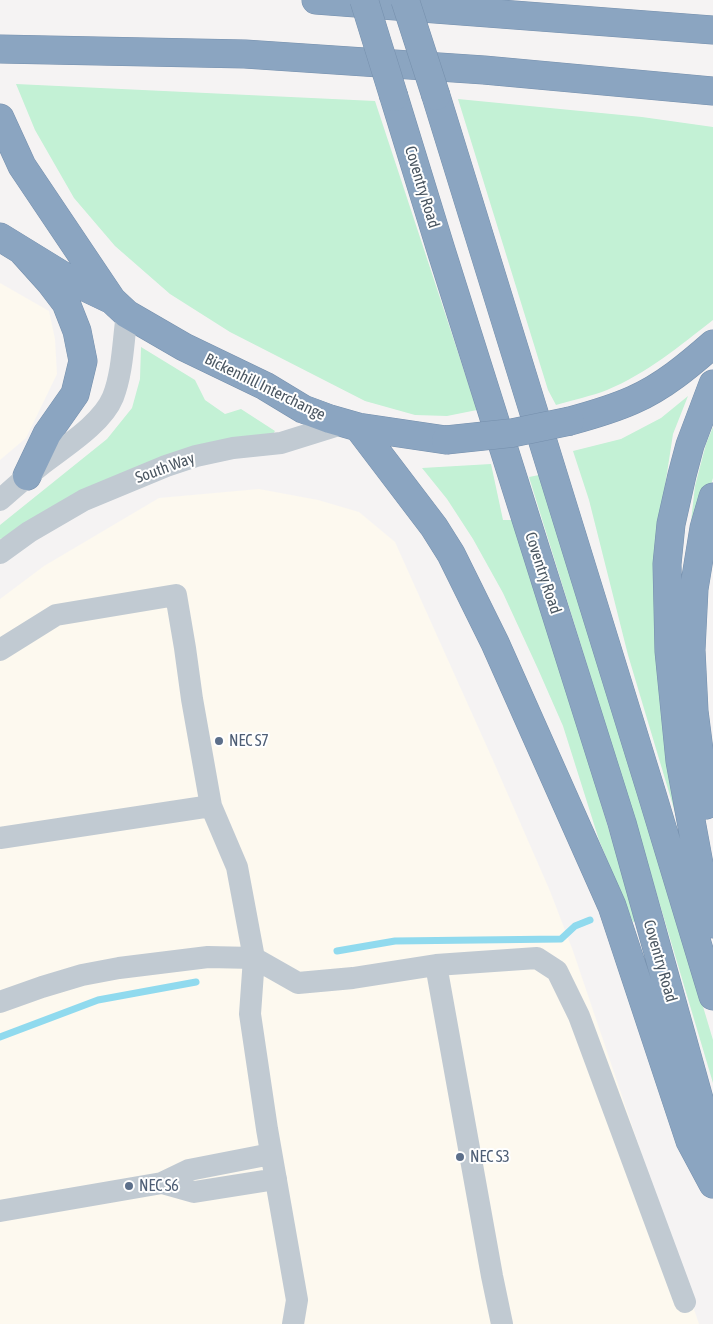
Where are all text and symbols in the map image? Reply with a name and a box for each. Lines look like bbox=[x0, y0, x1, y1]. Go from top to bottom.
street label: Coventry Road bbox=[400, 144, 444, 230]
street label: Bickenhill Interchange bbox=[201, 349, 329, 425]
street label: South Way bbox=[133, 448, 197, 488]
street label: Coventry Road bbox=[521, 530, 565, 616]
place label: NEC S7 bbox=[229, 731, 269, 751]
marker: NEC S7 bbox=[213, 735, 225, 747]
street label: Coventry Road bbox=[639, 918, 681, 1004]
place label: NEC S3 bbox=[470, 1147, 510, 1167]
marker: NEC S3 bbox=[454, 1151, 466, 1163]
place label: NEC S6 bbox=[139, 1176, 179, 1196]
marker: NEC S6 bbox=[123, 1180, 135, 1192]

